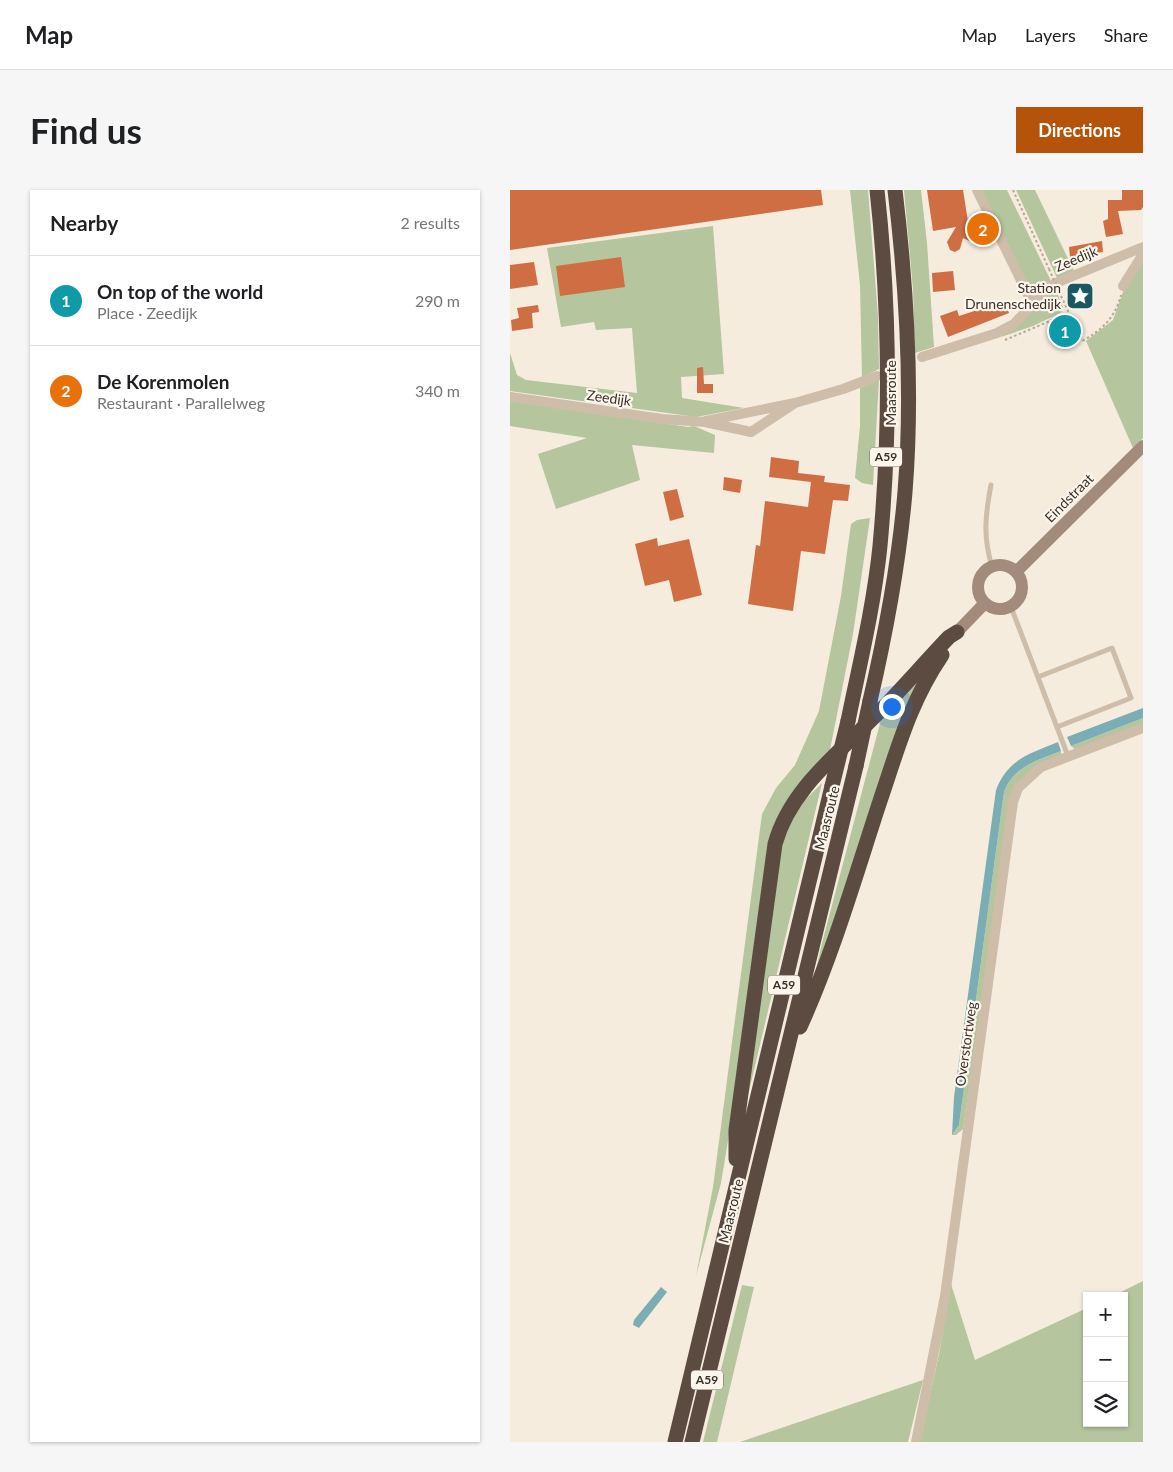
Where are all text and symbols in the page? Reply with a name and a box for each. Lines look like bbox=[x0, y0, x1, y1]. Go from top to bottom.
text: Map bbox=[25, 20, 73, 49]
text: Map bbox=[961, 24, 997, 46]
text: Layers bbox=[1025, 24, 1076, 46]
text: Share bbox=[1104, 24, 1148, 46]
button: Directions bbox=[1016, 107, 1143, 153]
text: Find us bbox=[30, 109, 142, 151]
text: Nearby bbox=[50, 210, 118, 235]
pin: 2 bbox=[967, 210, 999, 248]
text: 2 results bbox=[400, 213, 460, 232]
street label: Zeedijk bbox=[1052, 242, 1100, 275]
place label: Station Drunenschedijk bbox=[965, 279, 1062, 312]
text: On top of the world bbox=[97, 280, 263, 303]
place icon: Station Drunenschedijk bbox=[1065, 281, 1095, 311]
text: 1 bbox=[61, 291, 71, 310]
text: 290 m bbox=[415, 291, 460, 310]
text: Place · Zeedijk bbox=[97, 303, 198, 322]
pin: 1 bbox=[1049, 312, 1081, 350]
street label: Maasroute bbox=[882, 360, 899, 426]
text: De Korenmolen bbox=[97, 370, 229, 393]
text: 2 bbox=[61, 381, 71, 400]
text: 340 m bbox=[415, 381, 460, 400]
street label: Zeedijk bbox=[586, 386, 633, 409]
text: Restaurant · Parallelweg bbox=[97, 393, 265, 412]
road number: A59 bbox=[870, 448, 902, 466]
street label: Eindstraat bbox=[1041, 470, 1097, 526]
your location bbox=[879, 694, 905, 720]
street label: Maasroute bbox=[810, 784, 843, 852]
road number: A59 bbox=[768, 976, 800, 994]
street label: Overstortweg bbox=[951, 1000, 980, 1087]
street label: Maasroute bbox=[714, 1177, 747, 1245]
map controls bbox=[1083, 1292, 1128, 1427]
button: + bbox=[1083, 1292, 1128, 1337]
button: − bbox=[1083, 1337, 1128, 1382]
road number: A59 bbox=[691, 1370, 723, 1390]
button: layers bbox=[1083, 1382, 1128, 1427]

